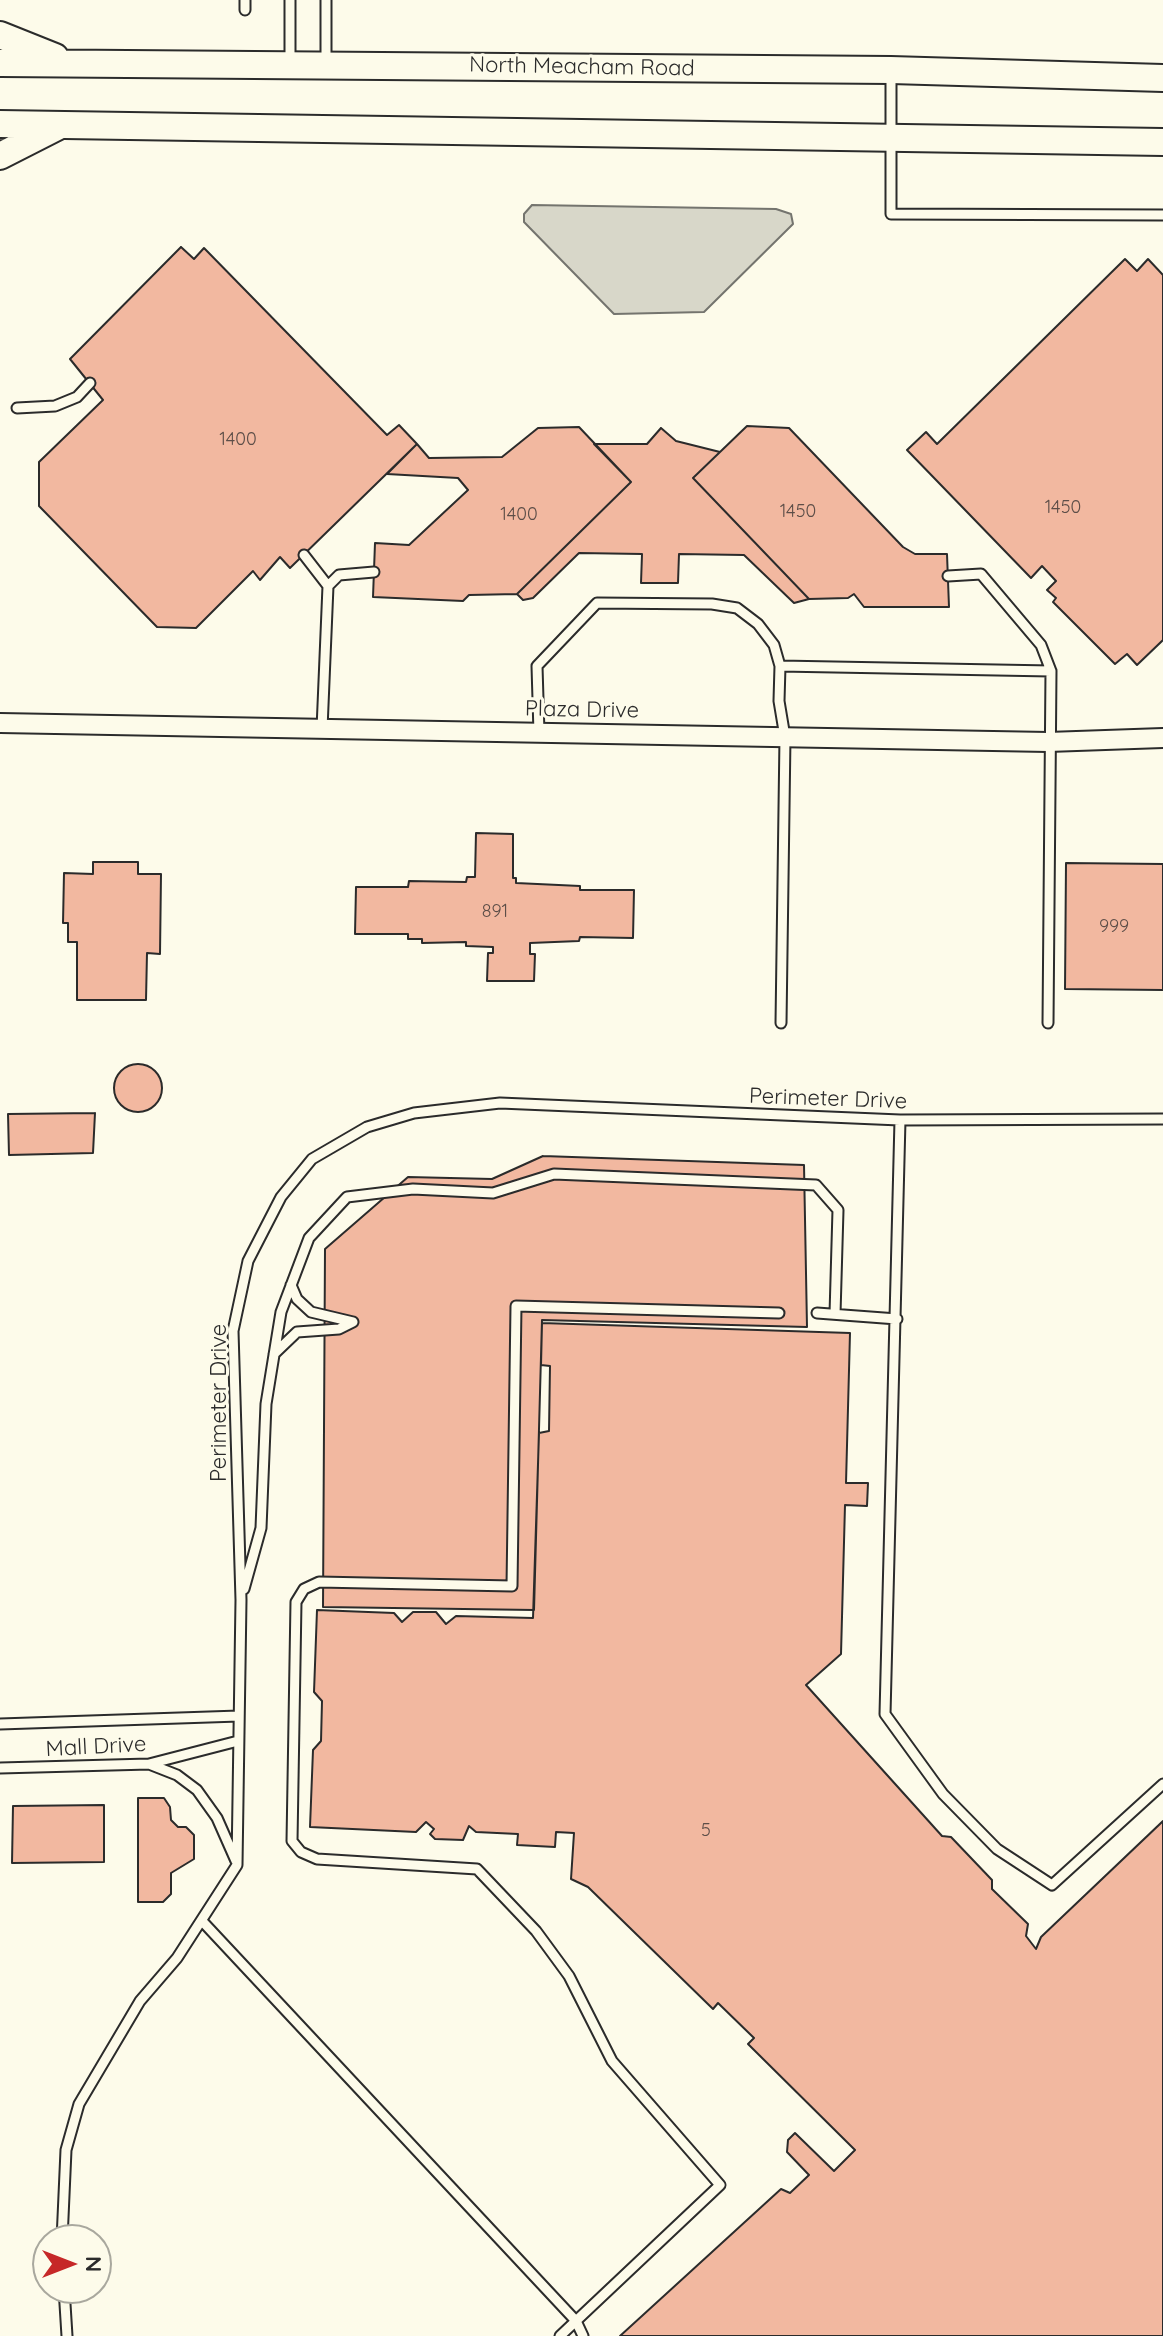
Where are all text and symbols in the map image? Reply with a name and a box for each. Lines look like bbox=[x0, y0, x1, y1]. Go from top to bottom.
street label: North Meacham Road bbox=[469, 52, 695, 82]
house number: 1400 bbox=[219, 429, 257, 451]
house number: 1450 bbox=[1045, 497, 1081, 519]
house number: 1450 bbox=[780, 501, 816, 523]
house number: 1400 bbox=[500, 504, 538, 526]
street label: Plaza Drive bbox=[525, 696, 639, 724]
house number: 891 bbox=[482, 901, 508, 923]
house number: 999 bbox=[1099, 916, 1129, 938]
street label: Perimeter Drive bbox=[748, 1083, 908, 1115]
street label: Perimeter Drive bbox=[206, 1324, 232, 1482]
street label: Mall Drive bbox=[45, 1731, 147, 1763]
house number: 5 bbox=[701, 1820, 711, 1842]
north arrow bbox=[32, 2224, 112, 2304]
text: N bbox=[80, 2256, 108, 2272]

